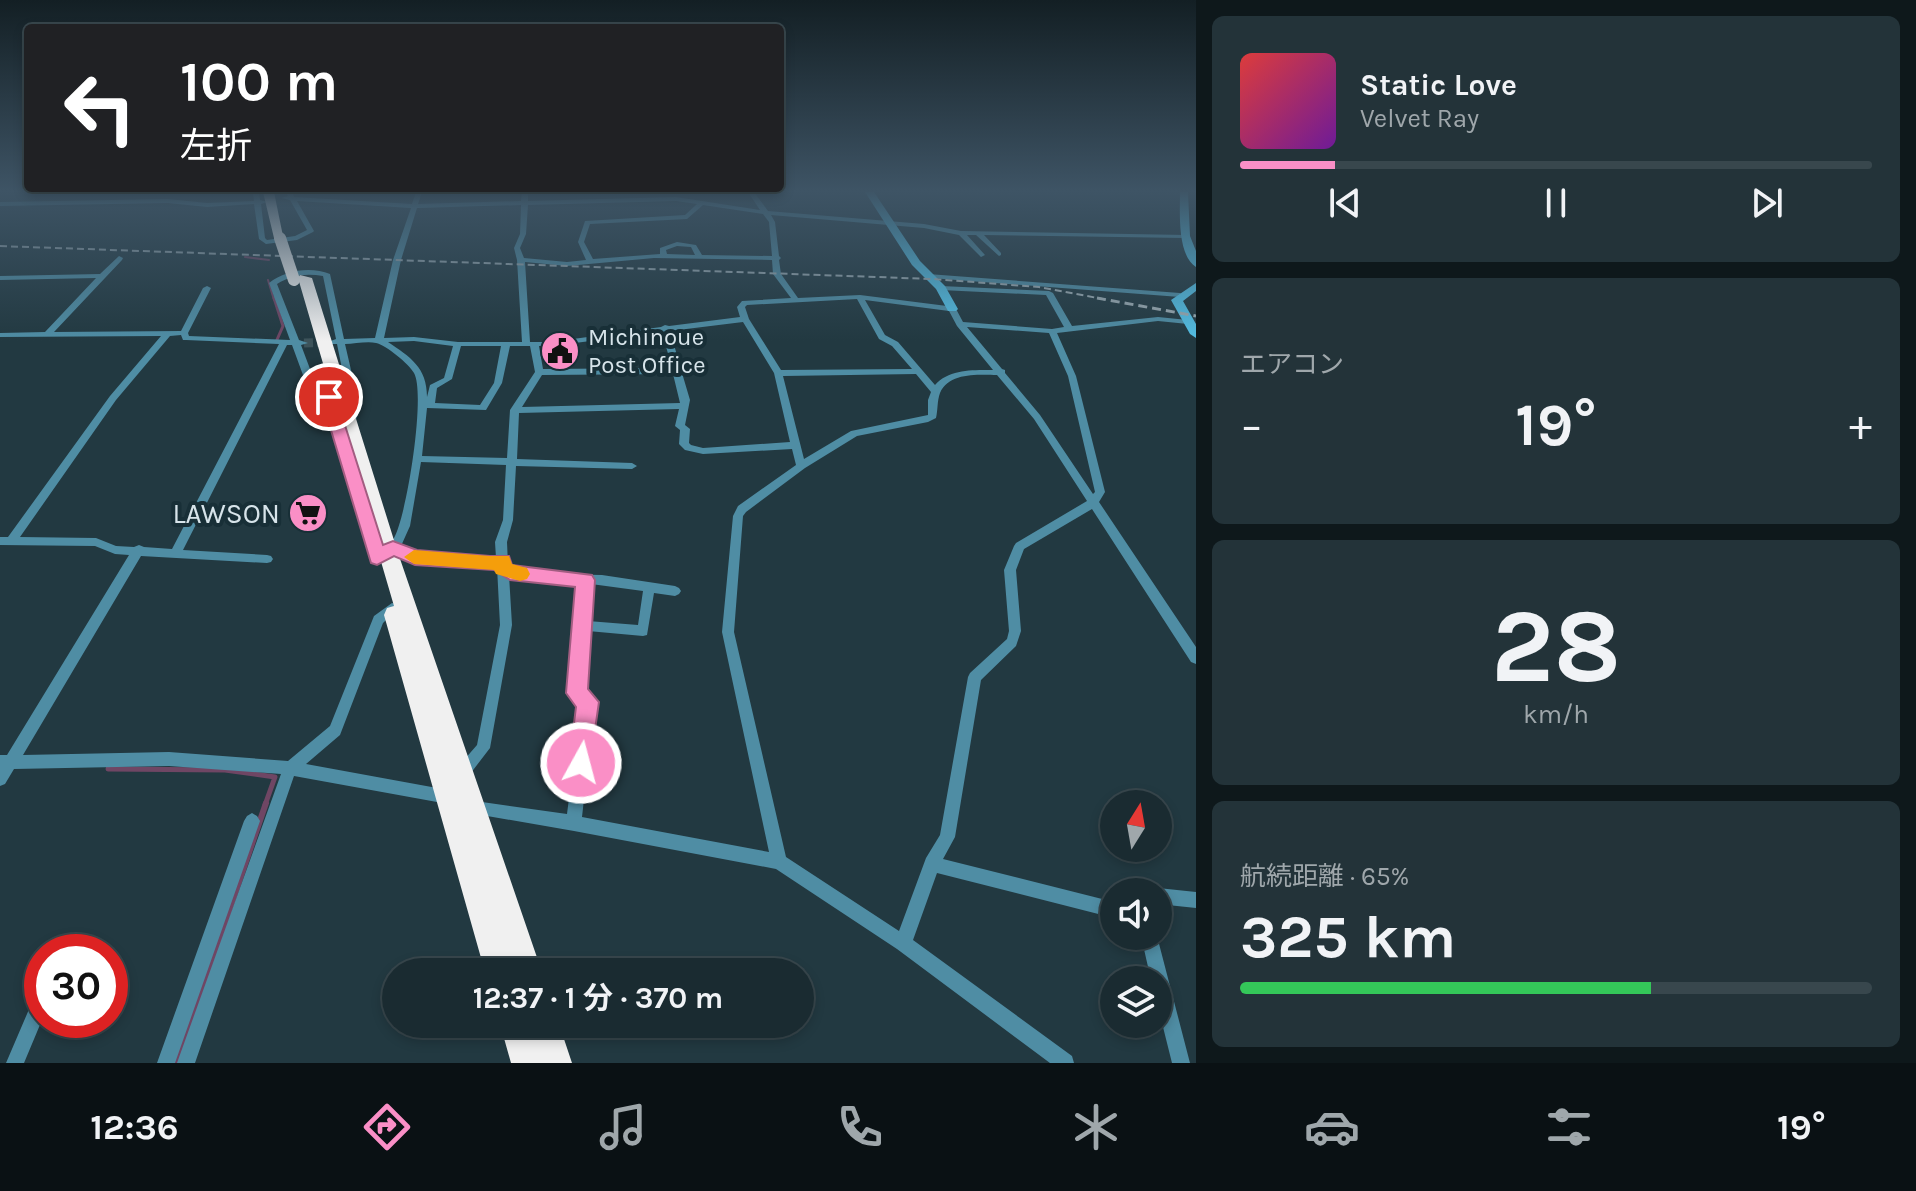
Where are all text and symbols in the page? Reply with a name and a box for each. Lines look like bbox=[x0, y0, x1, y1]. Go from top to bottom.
text: 100 m bbox=[180, 49, 338, 114]
icon: left bbox=[48, 56, 152, 160]
text: Static Love bbox=[1360, 67, 1517, 103]
text: Velvet Ray bbox=[1360, 103, 1479, 134]
text: 左折 bbox=[180, 125, 252, 167]
icon: previous bbox=[1323, 181, 1367, 225]
icon: pause bbox=[1534, 181, 1578, 225]
icon: next bbox=[1745, 181, 1789, 225]
place label: Michinoue Post Office bbox=[588, 323, 706, 379]
public building icon: Michinoue Post Office bbox=[539, 330, 581, 372]
text: エアコン bbox=[1240, 349, 1344, 380]
pin bbox=[295, 363, 363, 431]
icon: arrive bbox=[307, 375, 351, 419]
text: 19° bbox=[1515, 390, 1597, 460]
text: − bbox=[1240, 400, 1263, 451]
text: + bbox=[1849, 400, 1872, 451]
supermarket icon: LAWSON bbox=[287, 492, 329, 534]
place label: LAWSON bbox=[172, 497, 280, 530]
text: 28 bbox=[1491, 586, 1621, 707]
text: km/h bbox=[1523, 699, 1589, 730]
position arrow bbox=[539, 721, 623, 805]
north arrow bbox=[1100, 790, 1172, 862]
map controls bbox=[1100, 790, 1172, 1038]
text: 航続距離 · 65% bbox=[1240, 861, 1409, 892]
button: sound bbox=[1100, 878, 1172, 950]
text: 325 km bbox=[1240, 902, 1456, 972]
speed limit sign: 30 bbox=[24, 934, 128, 1038]
button: layers bbox=[1100, 966, 1172, 1038]
text: 12:37 · 1 分 · 370 m bbox=[473, 980, 723, 1016]
icon: directions bbox=[359, 1099, 415, 1155]
icon: music bbox=[595, 1099, 651, 1155]
icon: phone bbox=[832, 1099, 888, 1155]
icon: climate bbox=[1068, 1099, 1124, 1155]
icon: car bbox=[1304, 1099, 1360, 1155]
icon: filters bbox=[1541, 1099, 1597, 1155]
text: 12:36 bbox=[90, 1106, 179, 1148]
text: 19° bbox=[1777, 1106, 1826, 1148]

